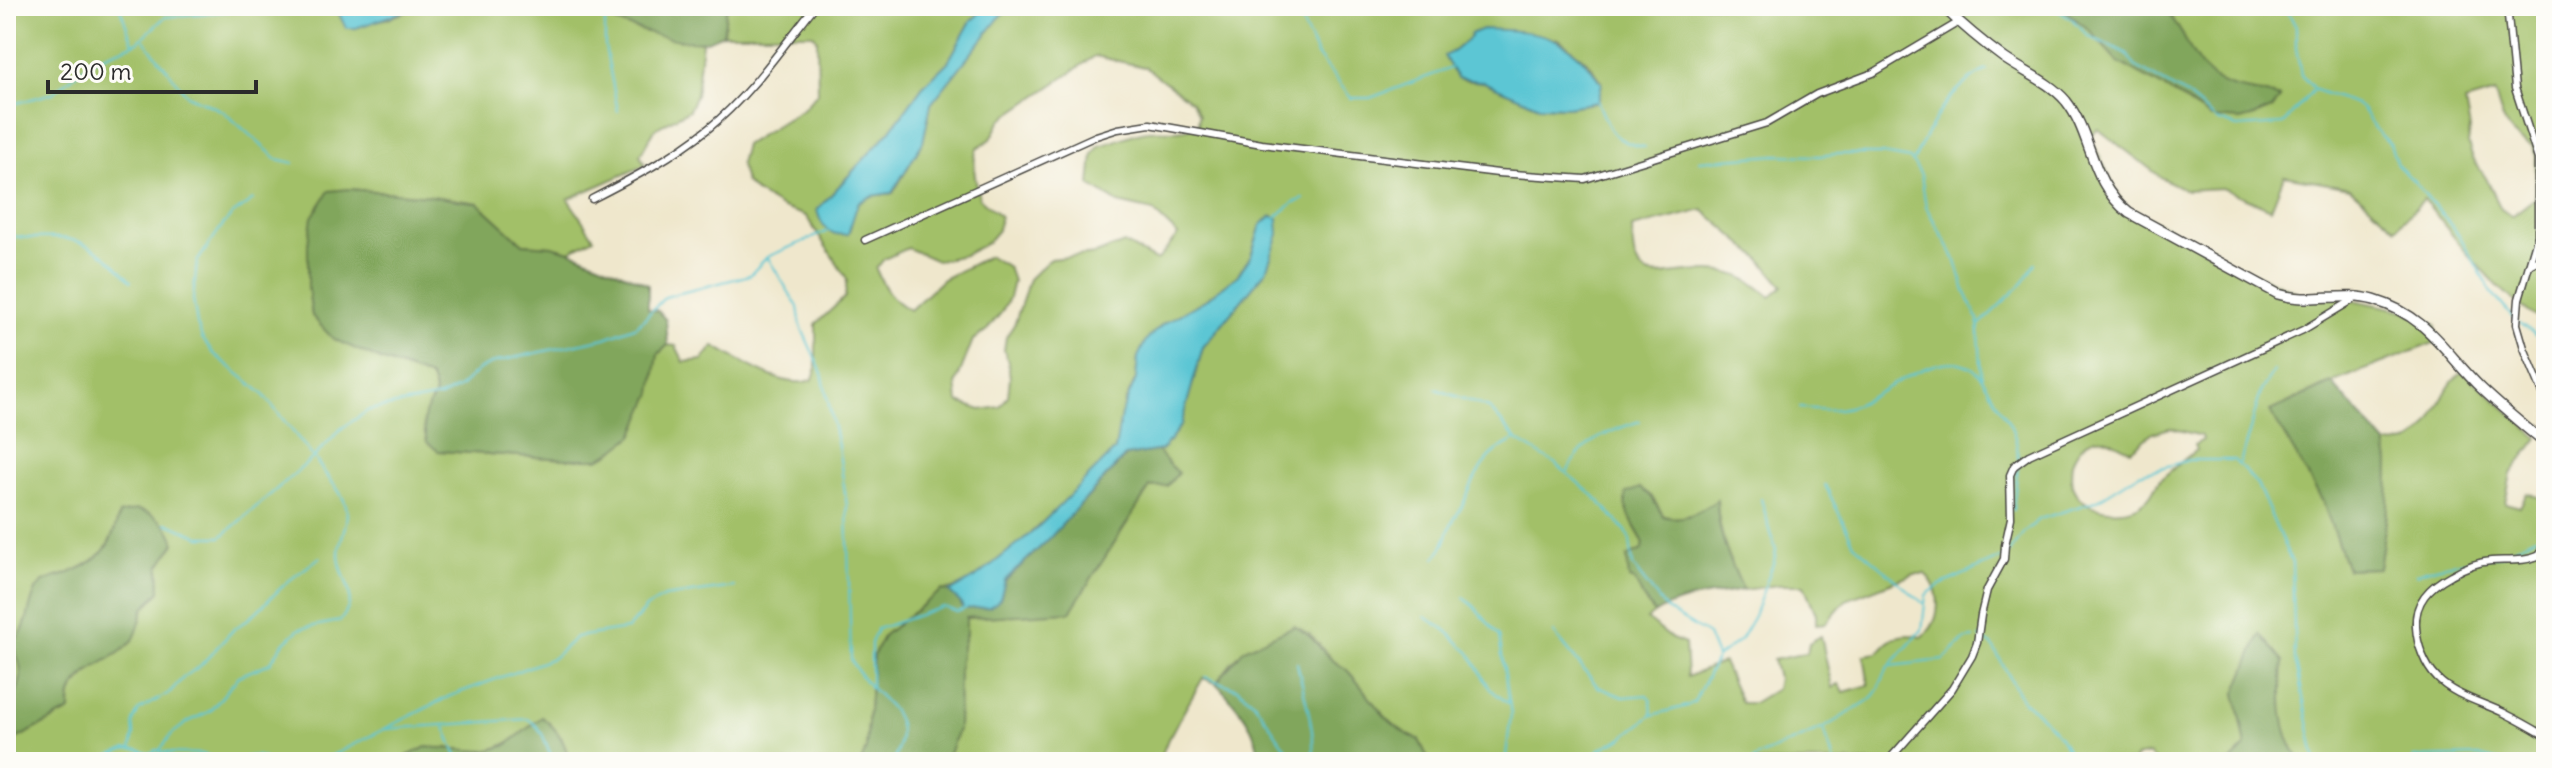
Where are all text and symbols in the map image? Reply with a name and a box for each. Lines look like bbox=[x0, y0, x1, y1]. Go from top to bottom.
scale bar bbox=[48, 44, 256, 94]
text: 200 m bbox=[60, 56, 132, 86]

